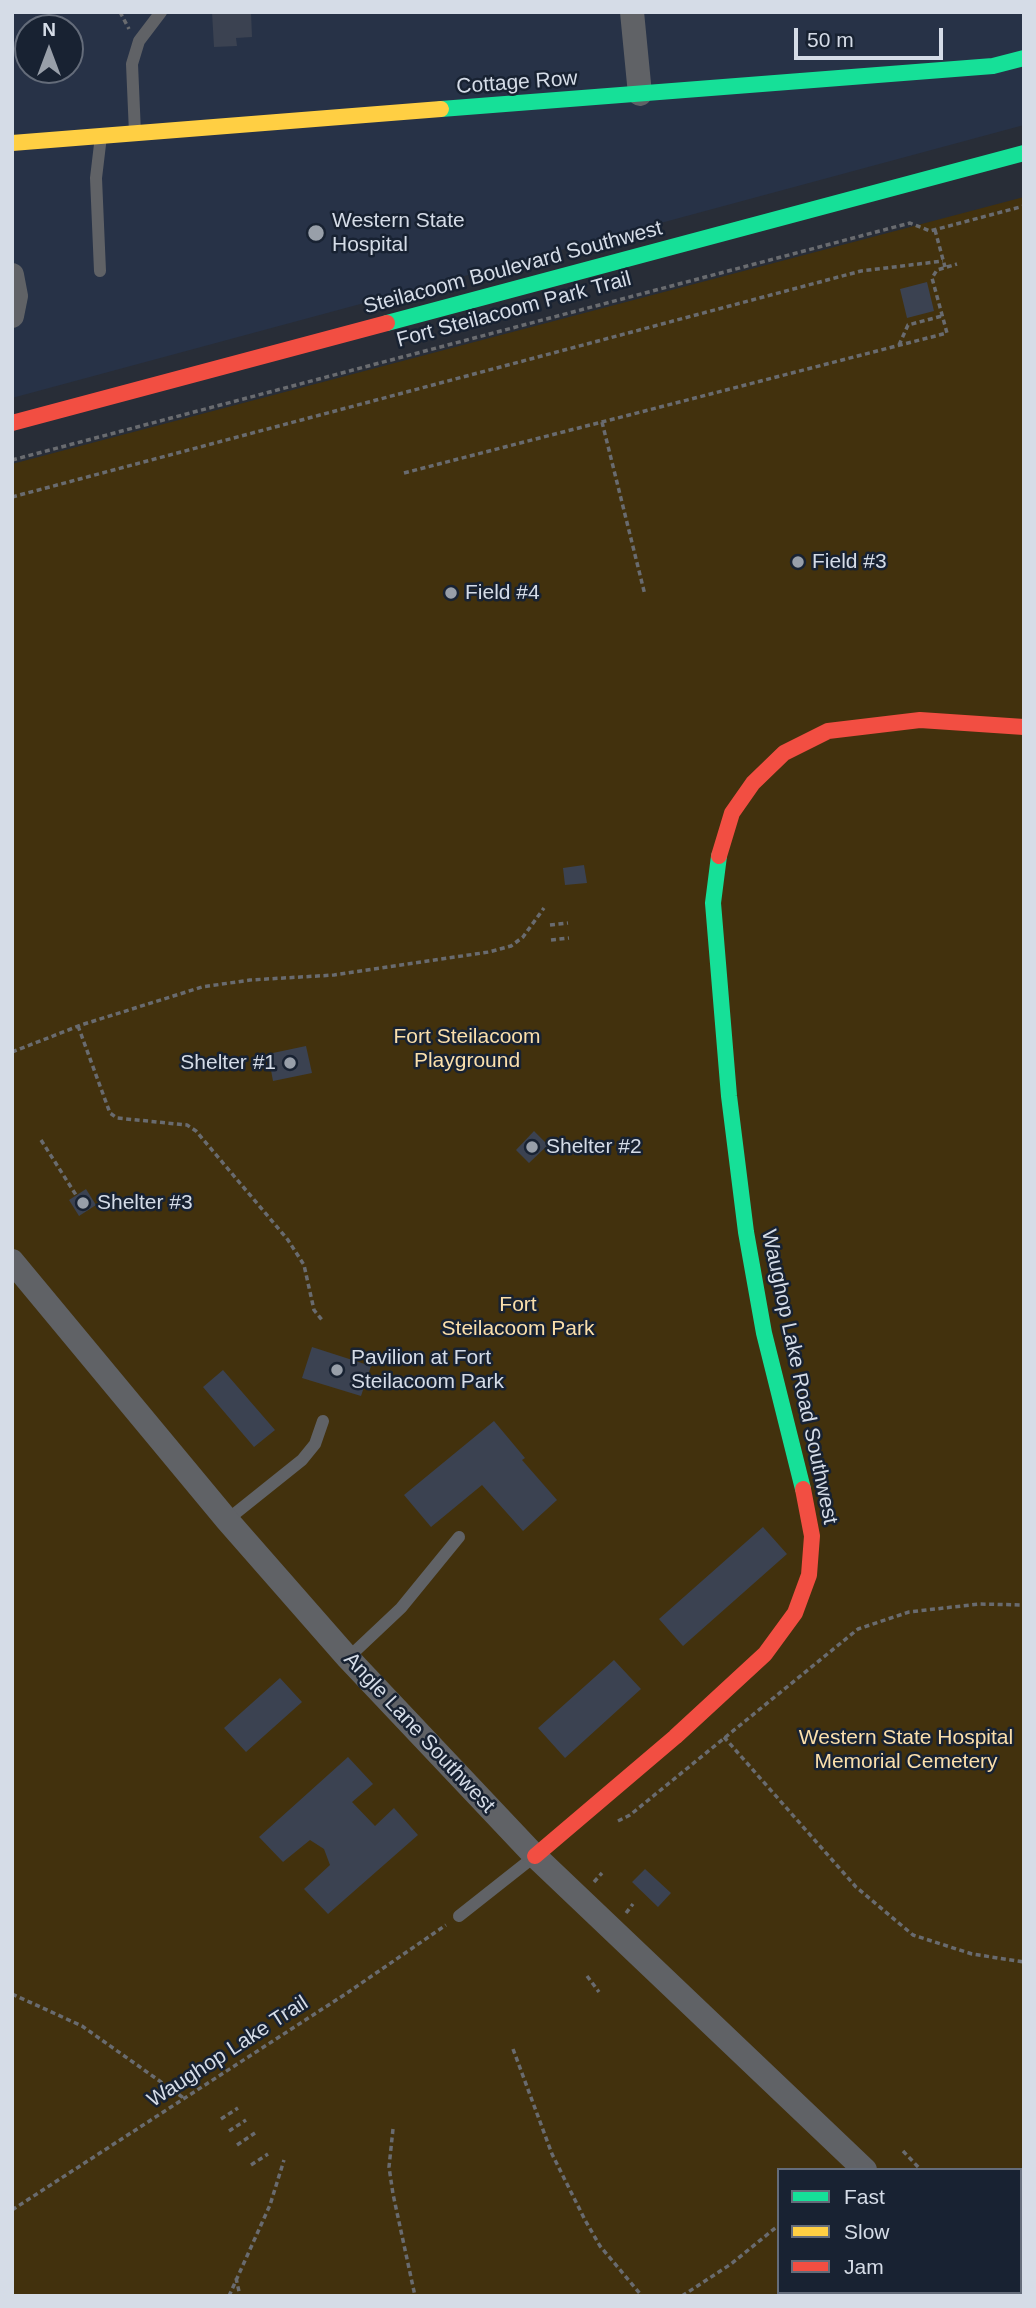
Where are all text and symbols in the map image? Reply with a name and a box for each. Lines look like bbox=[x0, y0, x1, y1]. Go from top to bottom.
north arrow bbox=[14, 14, 84, 84]
scale bar bbox=[798, 14, 947, 58]
text: N bbox=[42, 19, 56, 40]
text: 50 m bbox=[807, 28, 854, 51]
street label: Cottage Row bbox=[456, 66, 578, 100]
place label: Western State Hospital bbox=[332, 208, 465, 258]
street label: Steilacoom Boulevard Southwest bbox=[361, 216, 665, 320]
marker: Western State Hospital bbox=[306, 223, 326, 243]
street label: Fort Steilacoom Park Trail bbox=[394, 267, 634, 353]
place label: Field #3 bbox=[812, 549, 887, 575]
marker: Field #3 bbox=[790, 554, 806, 570]
place label: Field #4 bbox=[465, 580, 540, 606]
marker: Field #4 bbox=[443, 585, 459, 601]
park label: Fort Steilacoom Playground bbox=[393, 1024, 541, 1074]
place label: Shelter #1 bbox=[180, 1050, 276, 1076]
marker: Shelter #1 bbox=[282, 1055, 298, 1071]
place label: Shelter #2 bbox=[546, 1134, 642, 1160]
marker: Shelter #2 bbox=[524, 1139, 540, 1155]
place label: Shelter #3 bbox=[97, 1190, 193, 1216]
marker: Shelter #3 bbox=[75, 1195, 91, 1211]
street label: Waughop Lake Road Southwest bbox=[755, 1227, 843, 1527]
park label: Fort Steilacoom Park bbox=[442, 1292, 594, 1342]
place label: Pavilion at Fort Steilacoom Park bbox=[351, 1345, 504, 1395]
marker: Pavilion at Fort Steilacoom Park bbox=[329, 1362, 345, 1378]
street label: Angle Lane Southwest bbox=[338, 1648, 500, 1818]
park label: Western State Hospital Memorial Cemetery bbox=[799, 1725, 1013, 1775]
street label: Waughop Lake Trail bbox=[143, 1991, 313, 2113]
legend bbox=[777, 2168, 1022, 2294]
text: Fast bbox=[844, 2185, 885, 2208]
text: Slow bbox=[844, 2220, 890, 2243]
text: Jam bbox=[844, 2255, 884, 2278]

